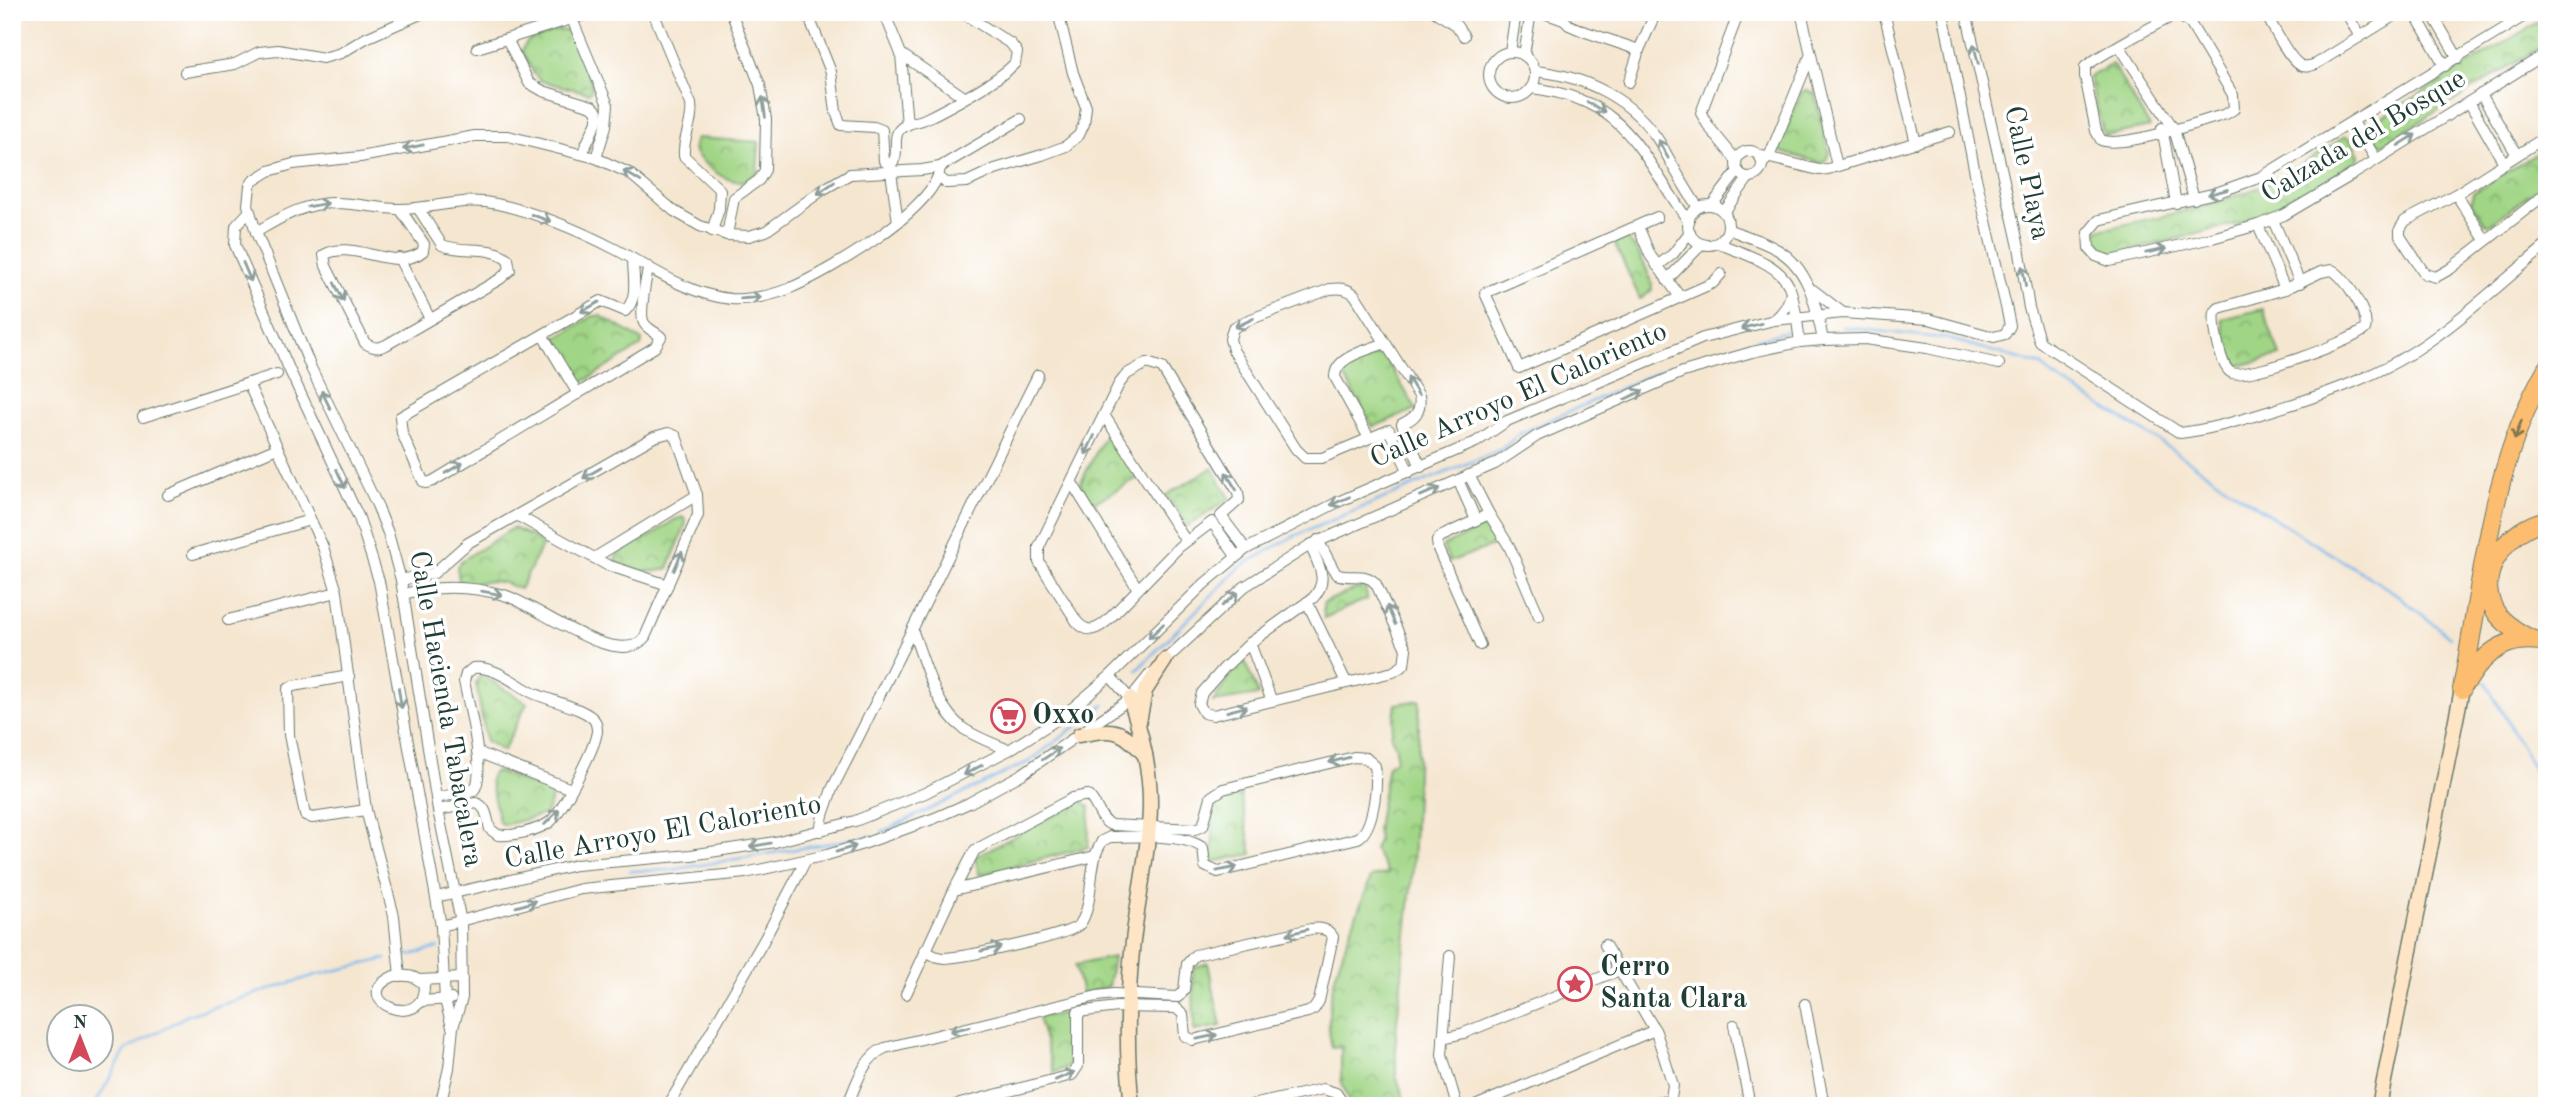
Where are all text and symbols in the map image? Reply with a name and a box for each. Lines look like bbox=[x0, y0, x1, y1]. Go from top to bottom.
one-way arrow bbox=[1969, 43, 1982, 66]
street label: Calzada del Bosque bbox=[2257, 65, 2471, 209]
one-way arrow bbox=[757, 96, 770, 119]
one-way arrow bbox=[1585, 101, 1605, 115]
street label: Calle Playa bbox=[1998, 103, 2054, 243]
one-way arrow bbox=[2396, 133, 2416, 147]
one-way arrow bbox=[402, 140, 425, 154]
one-way arrow bbox=[1656, 140, 1670, 160]
one-way arrow bbox=[623, 169, 643, 183]
one-way arrow bbox=[817, 181, 836, 195]
one-way arrow bbox=[2207, 186, 2230, 199]
one-way arrow bbox=[306, 198, 329, 211]
one-way arrow bbox=[530, 213, 552, 225]
one-way arrow bbox=[2144, 243, 2167, 257]
one-way arrow bbox=[241, 261, 254, 282]
one-way arrow bbox=[2017, 265, 2030, 288]
one-way arrow bbox=[333, 281, 347, 302]
one-way arrow bbox=[740, 291, 762, 304]
one-way arrow bbox=[580, 301, 601, 314]
one-way arrow bbox=[1234, 317, 1255, 330]
street label: Calle Arroyo El Caloriento bbox=[1367, 318, 1671, 474]
one-way arrow bbox=[1740, 320, 1763, 333]
one-way arrow bbox=[1406, 377, 1420, 397]
one-way arrow bbox=[1623, 387, 1644, 401]
one-way arrow bbox=[319, 390, 333, 411]
one-way arrow bbox=[2511, 418, 2523, 440]
one-way arrow bbox=[1083, 434, 1096, 455]
one-way arrow bbox=[444, 460, 464, 474]
one-way arrow bbox=[583, 466, 603, 480]
one-way arrow bbox=[335, 469, 348, 490]
one-way arrow bbox=[1224, 471, 1238, 491]
one-way arrow bbox=[1418, 485, 1440, 498]
one-way arrow bbox=[1330, 495, 1351, 508]
street label: Calle Hacienda Tabacalera bbox=[403, 549, 487, 870]
one-way arrow bbox=[672, 551, 685, 572]
one-way arrow bbox=[480, 587, 503, 600]
one-way arrow bbox=[1221, 591, 1239, 607]
one-way arrow bbox=[1384, 605, 1397, 626]
one-way arrow bbox=[1148, 622, 1165, 639]
one-way arrow bbox=[394, 686, 407, 709]
supermarket icon: Oxxo bbox=[989, 697, 1027, 735]
place label: Oxxo bbox=[1032, 702, 1094, 730]
one-way arrow bbox=[1225, 702, 1247, 715]
one-way arrow bbox=[1041, 747, 1061, 761]
one-way arrow bbox=[1328, 754, 1351, 767]
one-way arrow bbox=[964, 763, 984, 777]
street label: Calle Arroyo El Caloriento bbox=[502, 791, 824, 875]
one-way arrow bbox=[543, 809, 560, 826]
one-way arrow bbox=[749, 839, 772, 852]
one-way arrow bbox=[835, 842, 857, 855]
one-way arrow bbox=[1215, 862, 1238, 875]
one-way arrow bbox=[515, 896, 537, 909]
one-way arrow bbox=[1286, 926, 1309, 939]
one-way arrow bbox=[979, 942, 1002, 956]
place label: Cerro Santa Clara bbox=[1600, 954, 1747, 1014]
place icon: Cerro Santa Clara bbox=[1556, 965, 1594, 1003]
north arrow bbox=[46, 1002, 116, 1072]
text: N bbox=[73, 1014, 88, 1033]
one-way arrow bbox=[949, 1023, 972, 1036]
one-way arrow bbox=[1195, 1030, 1217, 1043]
one-way arrow bbox=[1054, 1069, 1075, 1082]

